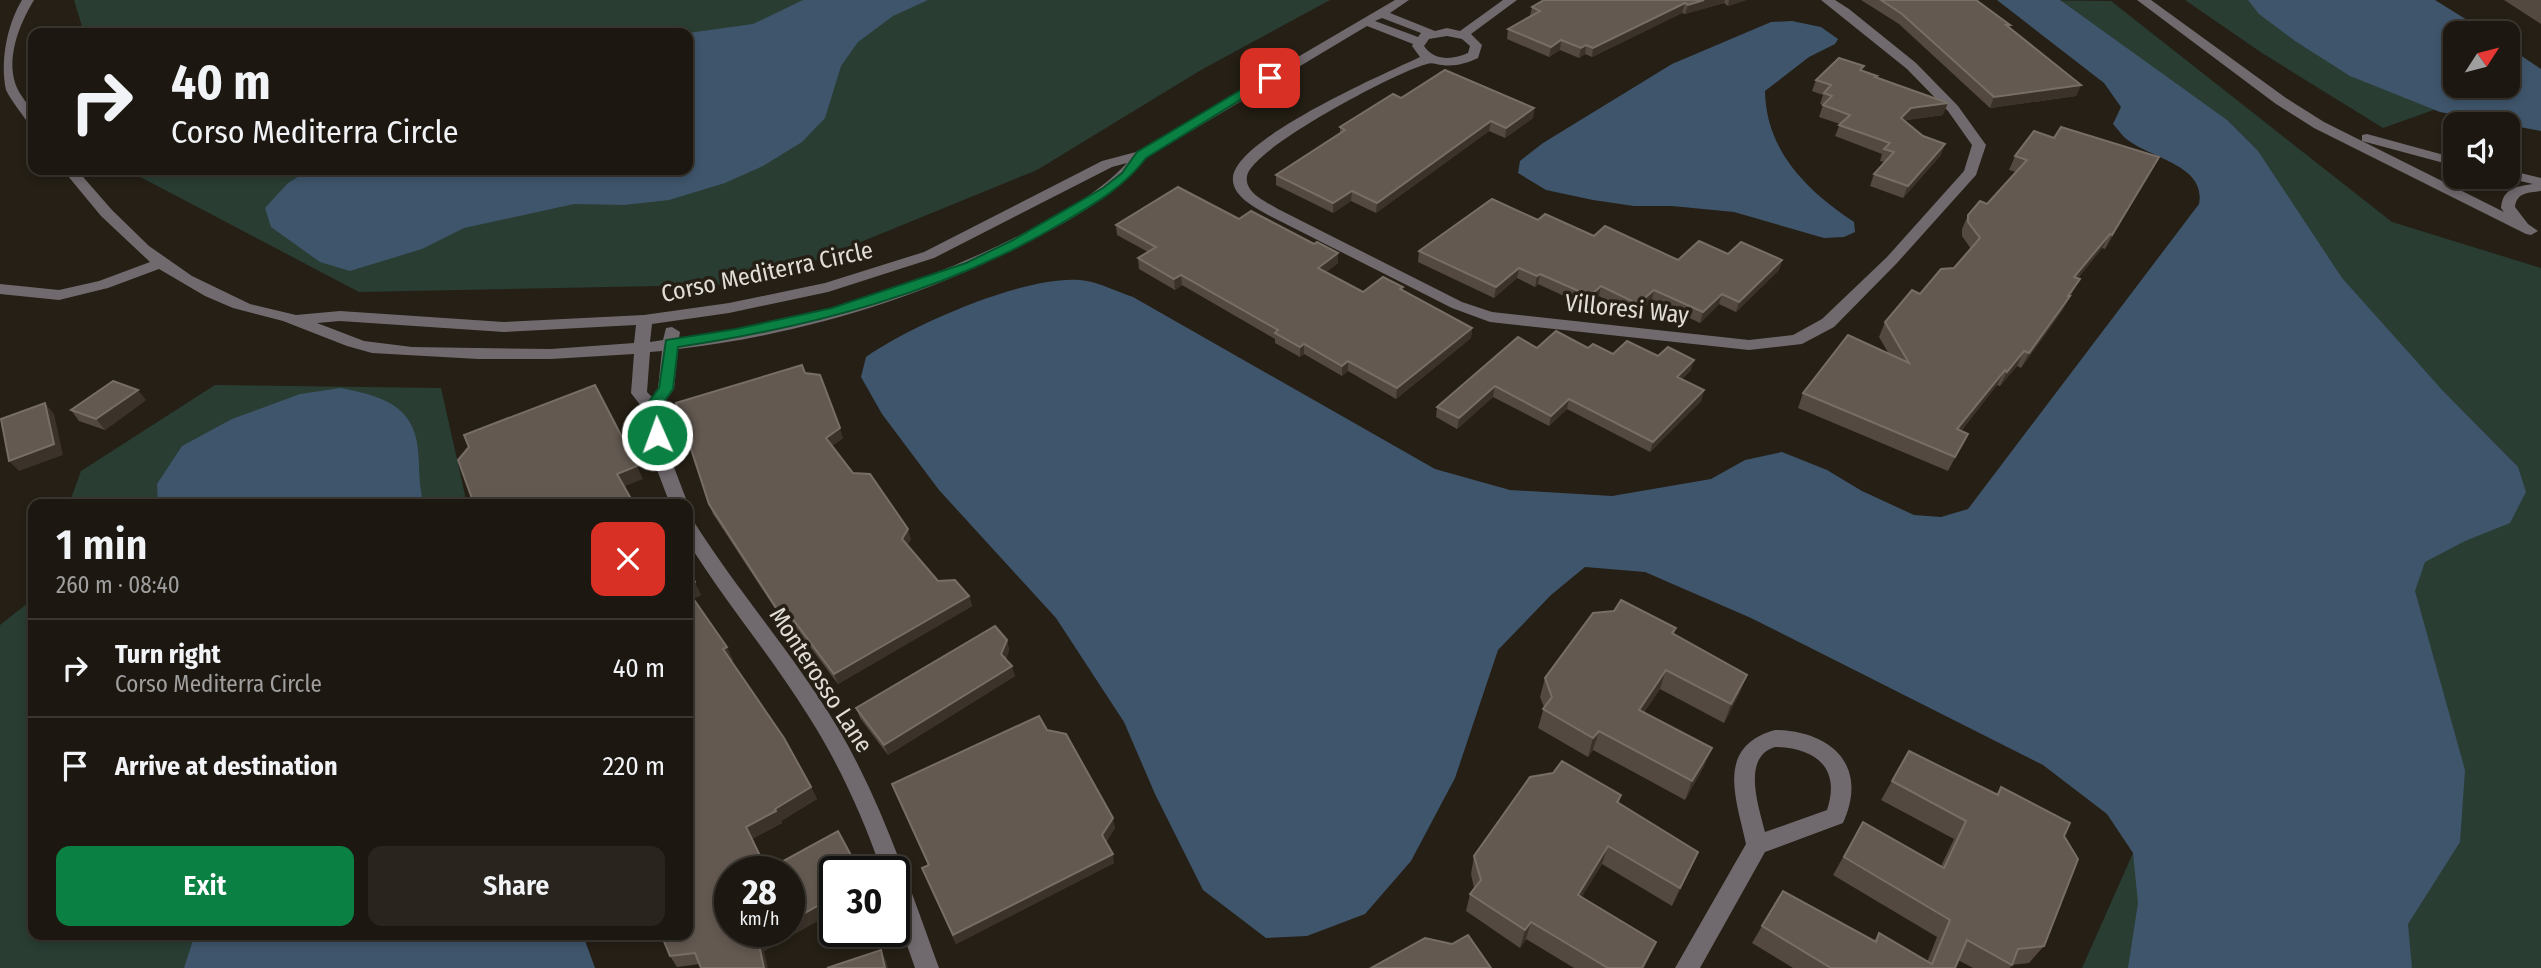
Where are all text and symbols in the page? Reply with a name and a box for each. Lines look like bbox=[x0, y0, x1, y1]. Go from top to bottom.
north arrow bbox=[2443, 21, 2520, 98]
map controls bbox=[2443, 21, 2520, 189]
pin bbox=[1240, 48, 1300, 108]
text: 40 m bbox=[171, 53, 271, 112]
icon: right bbox=[56, 56, 147, 147]
icon: arrive bbox=[1251, 59, 1289, 97]
button: sound bbox=[2443, 112, 2520, 189]
text: Corso Mediterra Circle bbox=[171, 113, 459, 151]
street label: Corso Mediterra Circle bbox=[659, 236, 875, 308]
street label: Villoresi Way bbox=[1564, 289, 1691, 329]
position arrow bbox=[620, 398, 694, 472]
text: 1 min bbox=[56, 520, 147, 570]
button: close bbox=[591, 522, 665, 596]
text: 260 m · 08:40 bbox=[56, 571, 180, 599]
street label: Monterosso Lane bbox=[764, 602, 878, 758]
text: Turn right bbox=[115, 639, 221, 670]
icon: right bbox=[56, 649, 94, 687]
text: 40 m bbox=[613, 653, 665, 684]
text: Corso Mediterra Circle bbox=[115, 670, 322, 698]
icon: arrive bbox=[56, 747, 94, 785]
text: Arrive at destination bbox=[115, 751, 338, 782]
text: 220 m bbox=[602, 751, 665, 782]
button: Exit bbox=[56, 846, 354, 926]
button: Share bbox=[368, 846, 665, 926]
speed limit sign: 30 bbox=[819, 856, 910, 947]
text: 28 bbox=[742, 871, 777, 913]
text: km/h bbox=[739, 908, 780, 930]

